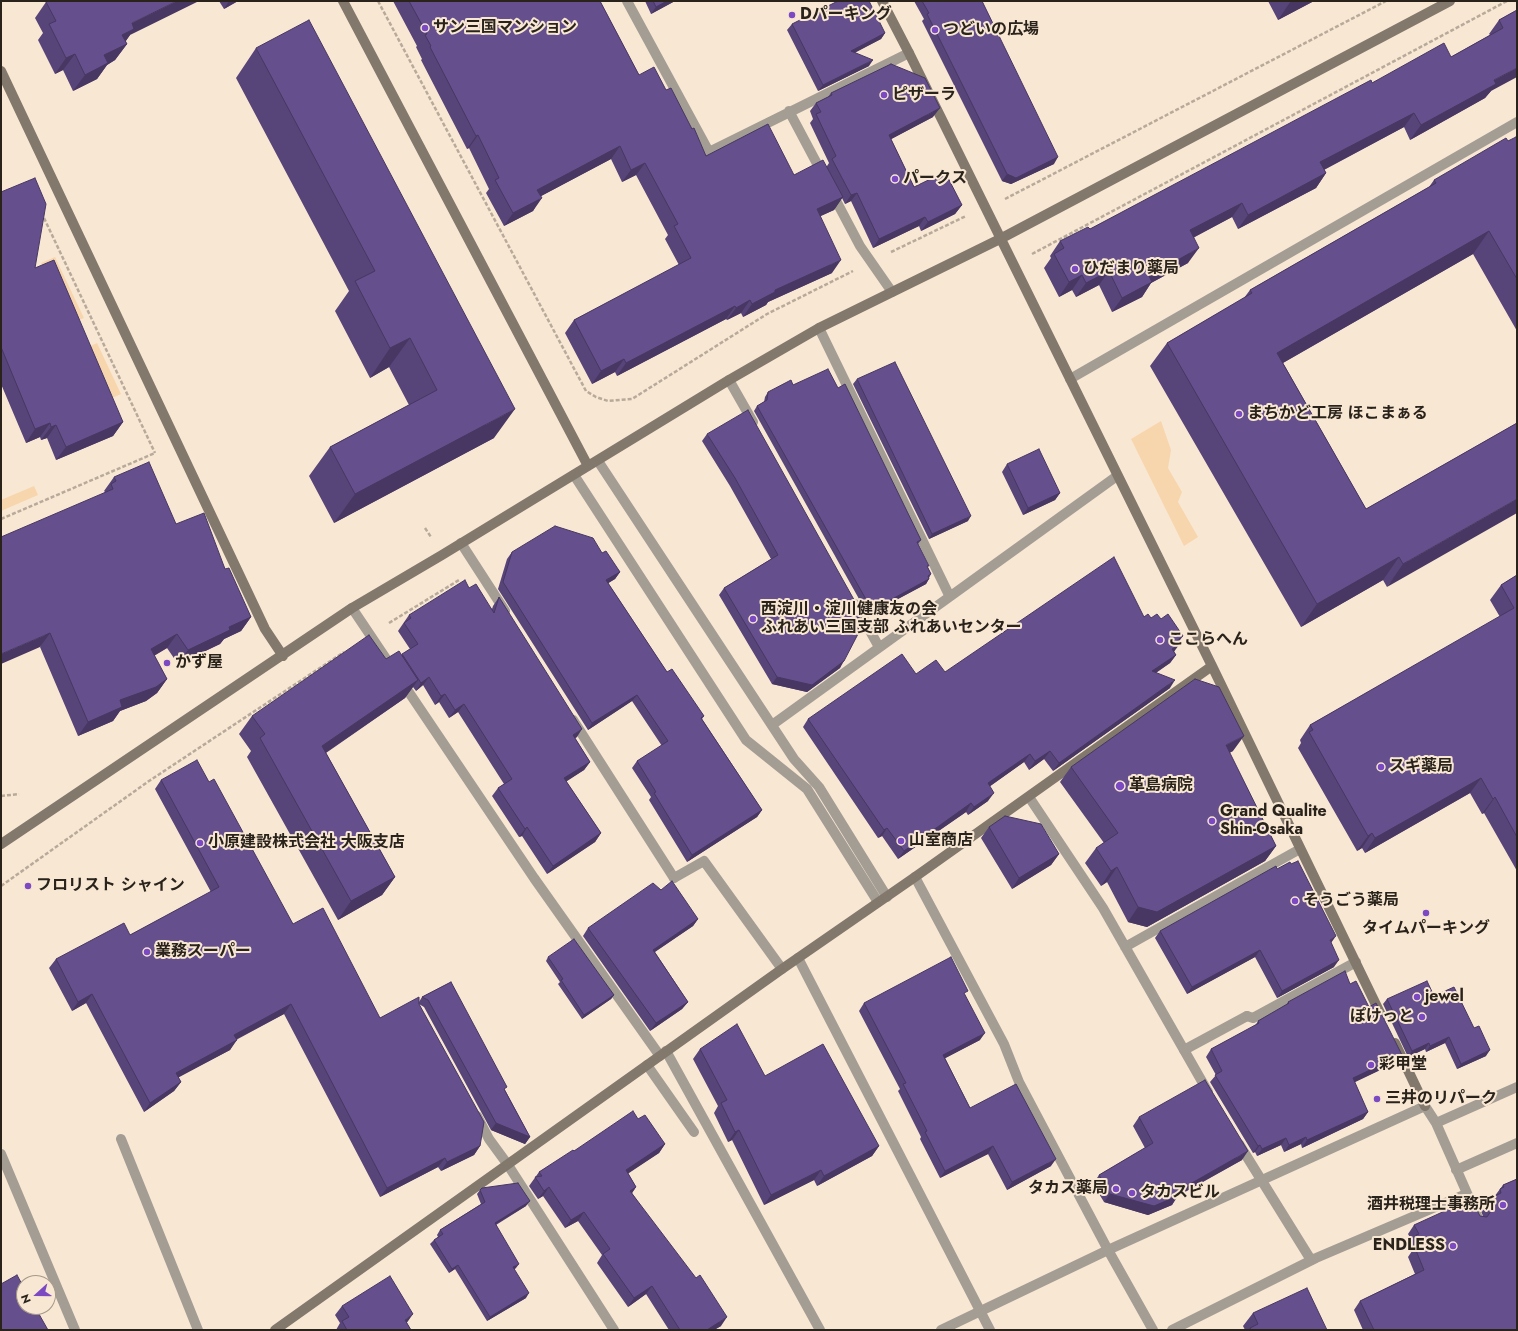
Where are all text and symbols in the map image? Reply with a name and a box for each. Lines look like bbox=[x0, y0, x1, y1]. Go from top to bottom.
place label: Dパーキング bbox=[800, 5, 892, 25]
marker: Dパーキング bbox=[787, 10, 797, 20]
place label: サン三国マンション bbox=[433, 18, 577, 38]
place label: つどいの広場 bbox=[943, 20, 1039, 40]
marker: サン三国マンション bbox=[420, 23, 430, 33]
marker: つどいの広場 bbox=[930, 25, 940, 35]
place label: ピザーラ bbox=[892, 85, 956, 105]
marker: ピザーラ bbox=[879, 90, 889, 100]
place label: パークス bbox=[903, 169, 967, 189]
marker: パークス bbox=[890, 174, 900, 184]
place label: ひだまり薬局 bbox=[1083, 259, 1179, 279]
marker: ひだまり薬局 bbox=[1070, 264, 1080, 274]
place label: まちかど工房 ほこまぁる bbox=[1247, 404, 1428, 424]
marker: まちかど工房 ほこまぁる bbox=[1234, 409, 1244, 419]
place label: 西淀川・淀川健康友の会 ふれあい三国支部 ふれあいセンター bbox=[761, 600, 1022, 638]
marker: 西淀川・淀川健康友の会 ふれあい三国支部 ふれあいセンター bbox=[748, 614, 758, 624]
place label: ここらへん bbox=[1168, 630, 1248, 650]
marker: ここらへん bbox=[1155, 635, 1165, 645]
place label: かず屋 bbox=[175, 653, 223, 673]
marker: かず屋 bbox=[162, 658, 172, 668]
place label: スギ薬局 bbox=[1389, 757, 1453, 777]
marker: スギ薬局 bbox=[1376, 762, 1386, 772]
place label: 革島病院 bbox=[1129, 776, 1193, 796]
marker: 革島病院 bbox=[1114, 780, 1126, 792]
place label: Grand Qualite Shin-Osaka bbox=[1220, 802, 1327, 840]
marker: Grand Qualite Shin-Osaka bbox=[1207, 816, 1217, 826]
place label: 山室商店 bbox=[909, 831, 973, 851]
place label: 小原建設株式会社 大阪支店 bbox=[208, 833, 405, 853]
marker: 山室商店 bbox=[896, 836, 906, 846]
marker: 小原建設株式会社 大阪支店 bbox=[195, 838, 205, 848]
place label: フロリスト シャイン bbox=[36, 876, 185, 896]
marker: フロリスト シャイン bbox=[23, 881, 33, 891]
place label: そうごう薬局 bbox=[1303, 891, 1399, 911]
marker: そうごう薬局 bbox=[1290, 896, 1300, 906]
marker: タイムパーキング bbox=[1421, 908, 1431, 918]
place label: タイムパーキング bbox=[1362, 919, 1490, 939]
place label: 業務スーパー bbox=[155, 942, 251, 962]
marker: 業務スーパー bbox=[142, 947, 152, 957]
place label: jewel bbox=[1425, 987, 1464, 1007]
marker: jewel bbox=[1412, 992, 1422, 1002]
place label: ぽけっと bbox=[1350, 1007, 1414, 1027]
marker: ぽけっと bbox=[1417, 1012, 1427, 1022]
place label: 彩甲堂 bbox=[1379, 1055, 1427, 1075]
marker: 彩甲堂 bbox=[1366, 1060, 1376, 1070]
place label: 三井のリパーク bbox=[1385, 1089, 1497, 1109]
marker: 三井のリパーク bbox=[1372, 1094, 1382, 1104]
place label: タカス薬局 bbox=[1028, 1179, 1108, 1199]
place label: タカスビル bbox=[1140, 1183, 1220, 1203]
marker: タカス薬局 bbox=[1111, 1184, 1121, 1194]
marker: タカスビル bbox=[1127, 1188, 1137, 1198]
place label: 酒井税理士事務所 bbox=[1367, 1195, 1495, 1215]
marker: 酒井税理士事務所 bbox=[1498, 1200, 1508, 1210]
place label: ENDLESS bbox=[1373, 1236, 1445, 1256]
marker: ENDLESS bbox=[1448, 1241, 1458, 1251]
north arrow bbox=[16, 1275, 56, 1315]
text: N bbox=[17, 1292, 35, 1306]

